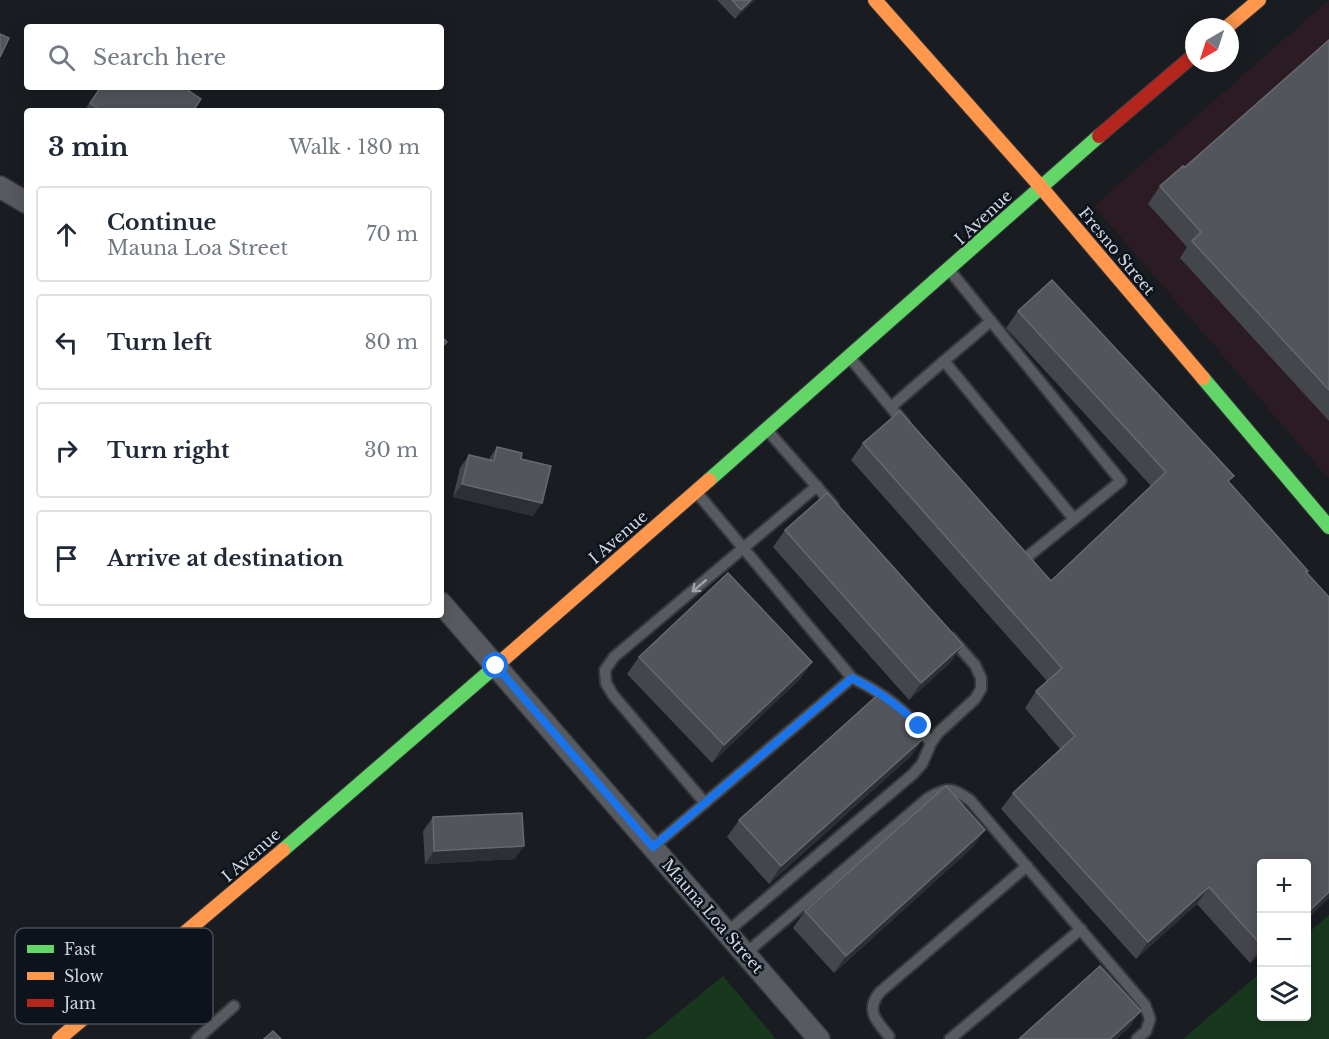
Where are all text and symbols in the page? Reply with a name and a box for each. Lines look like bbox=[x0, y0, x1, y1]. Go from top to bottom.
north arrow bbox=[1185, 18, 1239, 72]
search box bbox=[24, 24, 444, 90]
icon: search bbox=[45, 41, 78, 74]
text: Search here bbox=[93, 44, 226, 71]
text: 3 min bbox=[48, 131, 129, 163]
text: Walk · 180 m bbox=[289, 135, 420, 159]
street label: I Avenue bbox=[950, 185, 1016, 249]
street label: Fresno Street bbox=[1074, 203, 1160, 299]
text: Continue bbox=[107, 209, 216, 236]
icon: ahead bbox=[50, 218, 83, 251]
text: 70 m bbox=[366, 222, 418, 246]
text: Mauna Loa Street bbox=[107, 236, 288, 260]
icon: left bbox=[50, 326, 83, 359]
text: Turn left bbox=[107, 329, 212, 356]
text: 80 m bbox=[364, 330, 418, 354]
icon: right bbox=[50, 434, 83, 467]
text: Turn right bbox=[107, 437, 229, 464]
text: 30 m bbox=[364, 438, 418, 462]
street label: I Avenue bbox=[584, 506, 652, 568]
icon: arrive bbox=[50, 542, 83, 575]
text: Arrive at destination bbox=[107, 545, 344, 572]
one-way arrow bbox=[691, 580, 707, 593]
route start bbox=[482, 652, 508, 678]
route end bbox=[905, 712, 931, 738]
street label: I Avenue bbox=[217, 824, 285, 886]
street label: Mauna Loa Street bbox=[658, 855, 768, 977]
map controls bbox=[1257, 859, 1311, 1021]
button: + bbox=[1257, 859, 1311, 913]
button: − bbox=[1257, 913, 1311, 967]
legend bbox=[15, 928, 213, 1024]
text: Fast bbox=[64, 939, 96, 959]
text: Slow bbox=[64, 966, 104, 986]
button: layers bbox=[1257, 967, 1311, 1021]
text: Jam bbox=[62, 993, 96, 1013]

